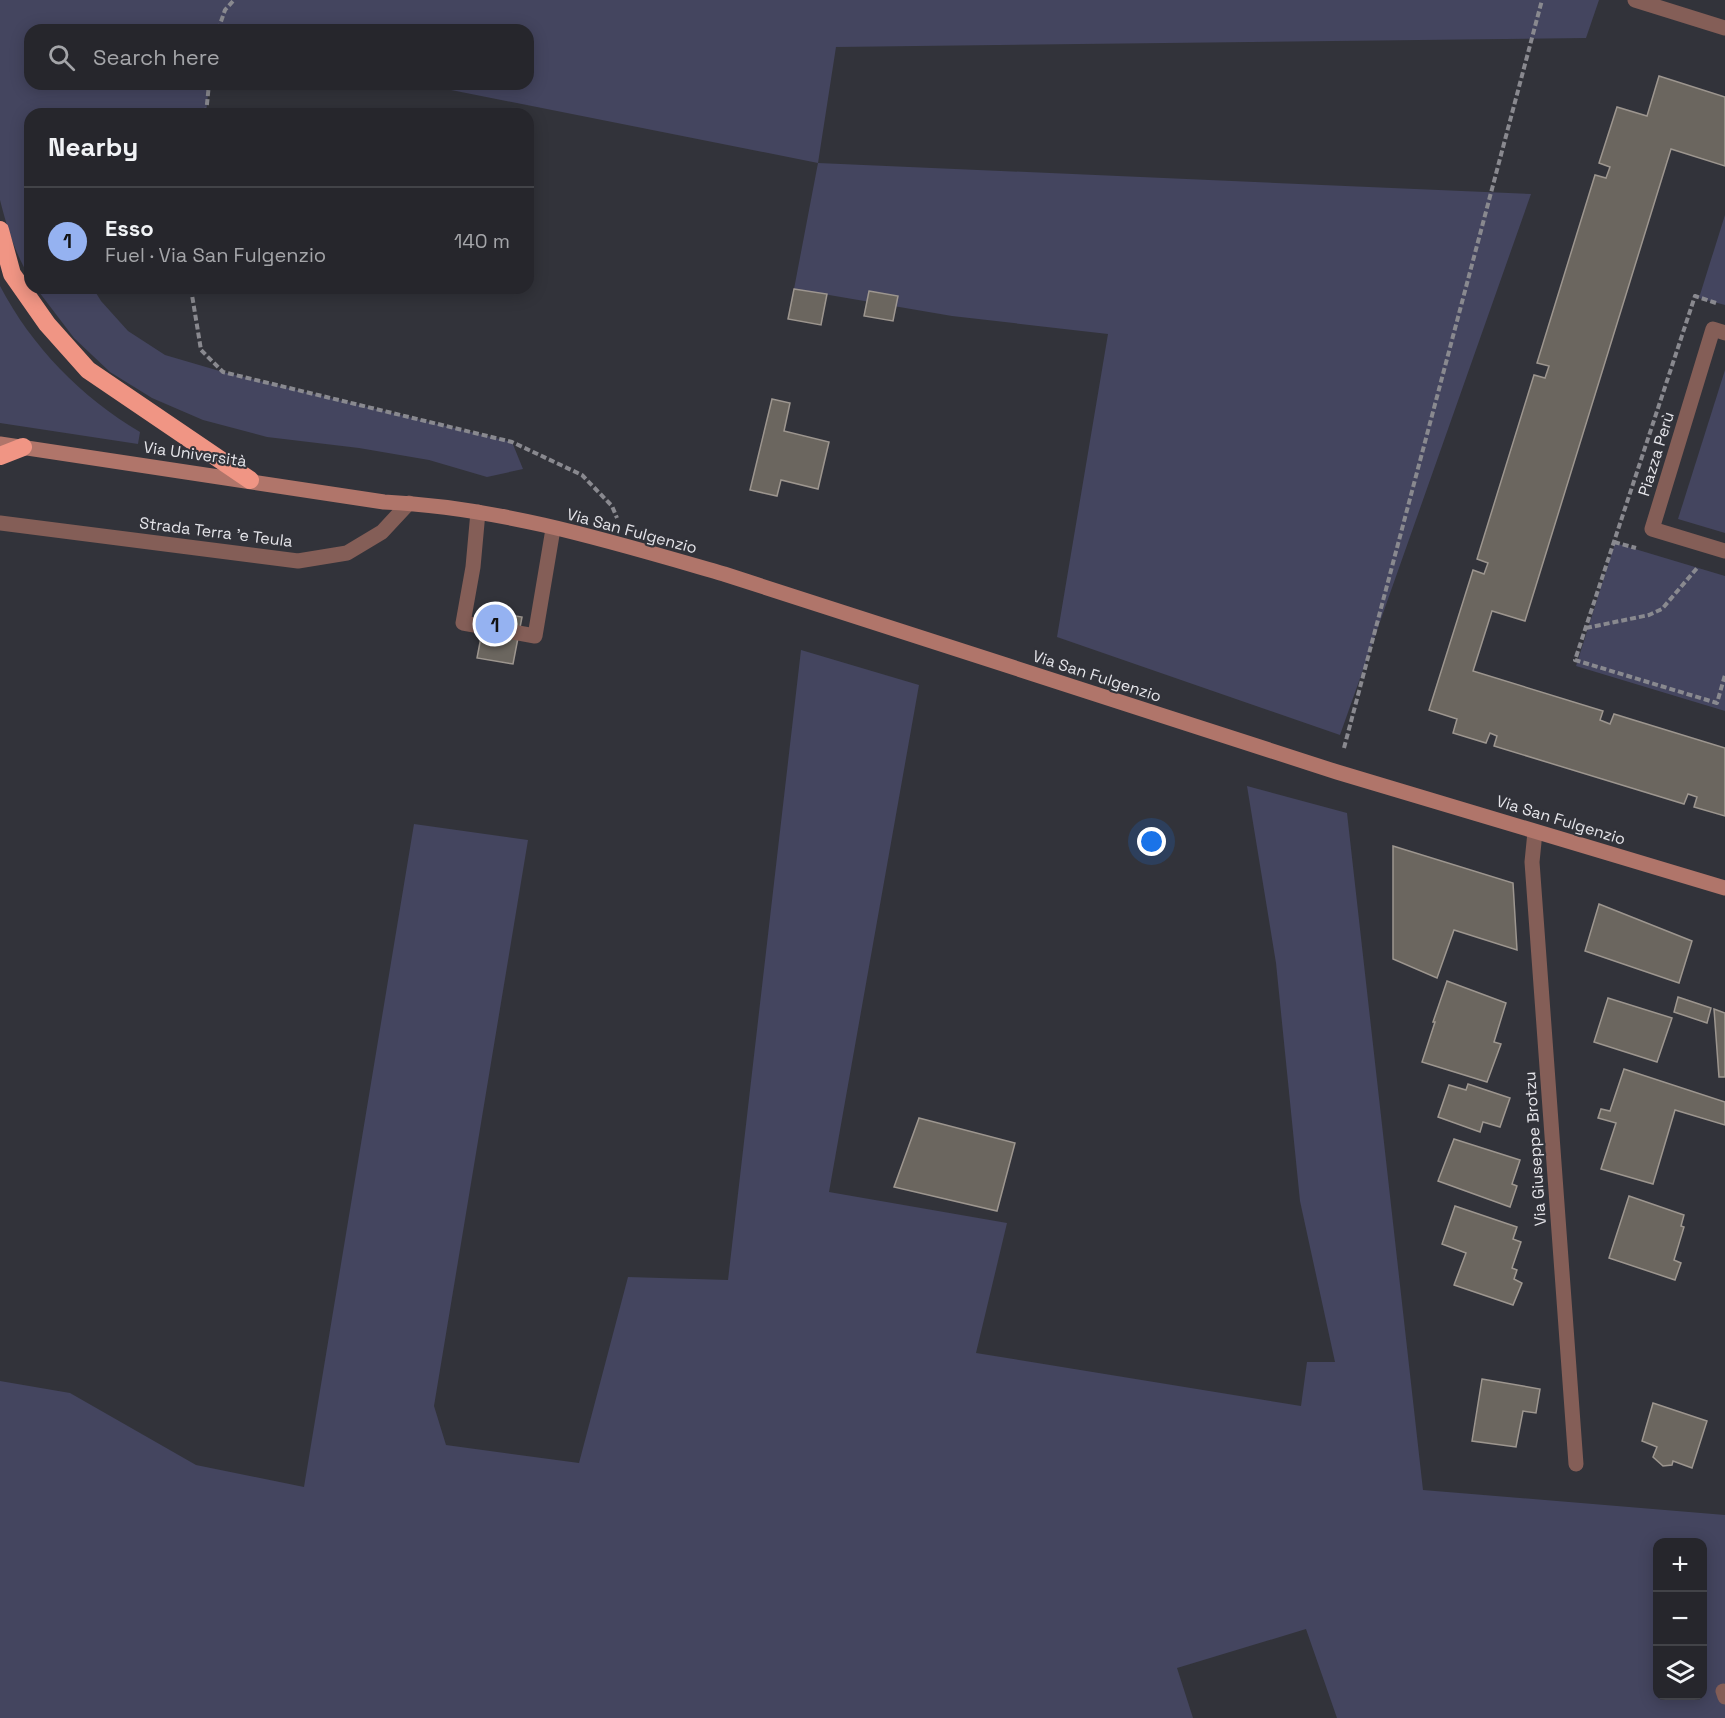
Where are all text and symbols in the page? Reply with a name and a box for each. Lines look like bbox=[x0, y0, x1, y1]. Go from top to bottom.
search box bbox=[24, 24, 534, 90]
icon: search bbox=[45, 41, 78, 74]
text: Search here bbox=[93, 43, 220, 71]
text: Nearby bbox=[48, 130, 138, 164]
text: Esso bbox=[105, 214, 154, 242]
text: 1 bbox=[63, 228, 72, 254]
text: 140 m bbox=[454, 228, 510, 254]
text: Fuel · Via San Fulgenzio bbox=[105, 242, 326, 268]
street label: Piazza Perù bbox=[1633, 409, 1679, 499]
street label: Via Università bbox=[142, 436, 248, 472]
street label: Via San Fulgenzio bbox=[565, 504, 699, 558]
street label: Strada Terra 'e Teula bbox=[138, 512, 294, 552]
pin: 1 bbox=[476, 602, 514, 646]
street label: Via San Fulgenzio bbox=[1030, 645, 1164, 707]
street label: Via San Fulgenzio bbox=[1494, 790, 1628, 850]
your location bbox=[1137, 827, 1166, 856]
street label: Via Giuseppe Brotzu bbox=[1519, 1071, 1551, 1227]
map controls bbox=[1653, 1538, 1707, 1700]
button: + bbox=[1653, 1538, 1707, 1592]
button: − bbox=[1653, 1592, 1707, 1646]
button: layers bbox=[1653, 1646, 1707, 1700]

